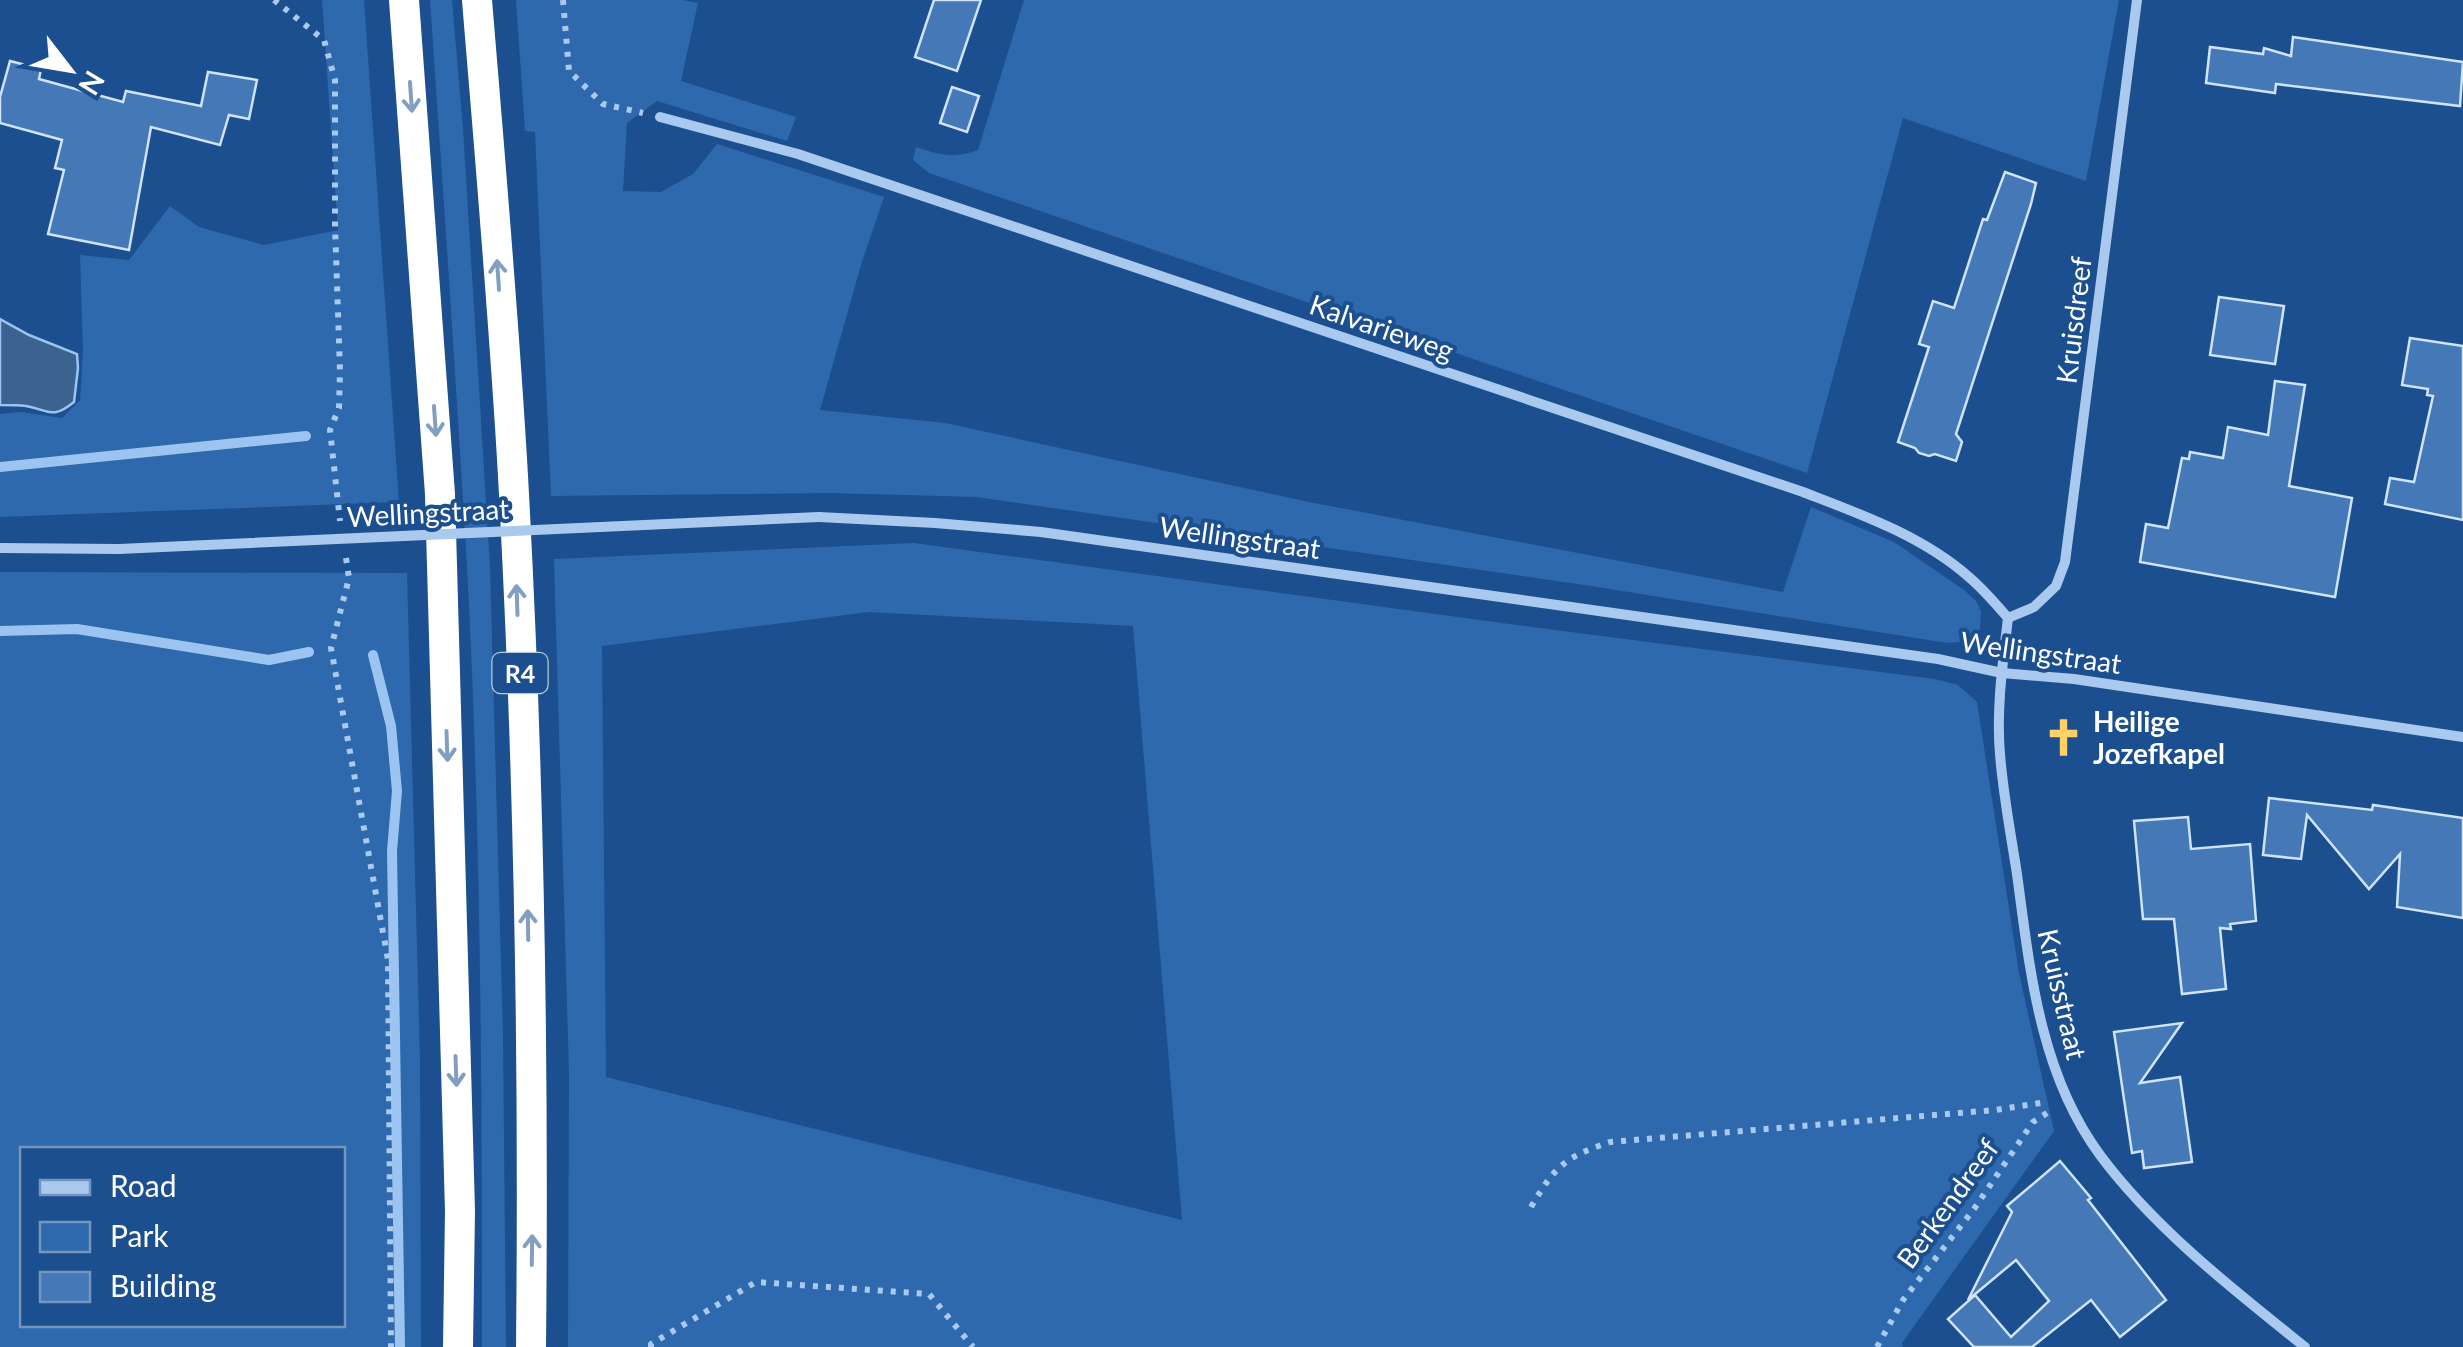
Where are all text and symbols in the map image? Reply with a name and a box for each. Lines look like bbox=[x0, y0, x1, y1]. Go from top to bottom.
north arrow bbox=[20, 20, 120, 120]
text: N bbox=[72, 65, 112, 101]
one-way arrow bbox=[402, 81, 421, 113]
street label: Kruisdreef bbox=[2048, 254, 2098, 385]
one-way arrow bbox=[488, 260, 507, 292]
street label: Kalvarieweg bbox=[1306, 287, 1458, 367]
one-way arrow bbox=[426, 405, 445, 437]
street label: Wellingstraat bbox=[346, 491, 510, 533]
street label: Wellingstraat bbox=[1157, 509, 1323, 565]
one-way arrow bbox=[508, 584, 527, 616]
street label: Wellingstraat bbox=[1958, 624, 2124, 680]
road number: R4 bbox=[492, 653, 548, 693]
place label: Heilige Jozefkapel bbox=[2093, 704, 2225, 770]
church icon: Heilige Jozefkapel bbox=[2042, 716, 2084, 758]
one-way arrow bbox=[438, 730, 457, 762]
one-way arrow bbox=[518, 909, 538, 942]
street label: Kruisstraat bbox=[2031, 925, 2095, 1063]
one-way arrow bbox=[446, 1054, 465, 1086]
street label: Berkendreef bbox=[1889, 1132, 2005, 1274]
legend bbox=[20, 1147, 345, 1327]
text: Road bbox=[110, 1167, 177, 1203]
text: Park bbox=[110, 1217, 169, 1253]
one-way arrow bbox=[522, 1234, 542, 1266]
text: Building bbox=[110, 1267, 216, 1303]

